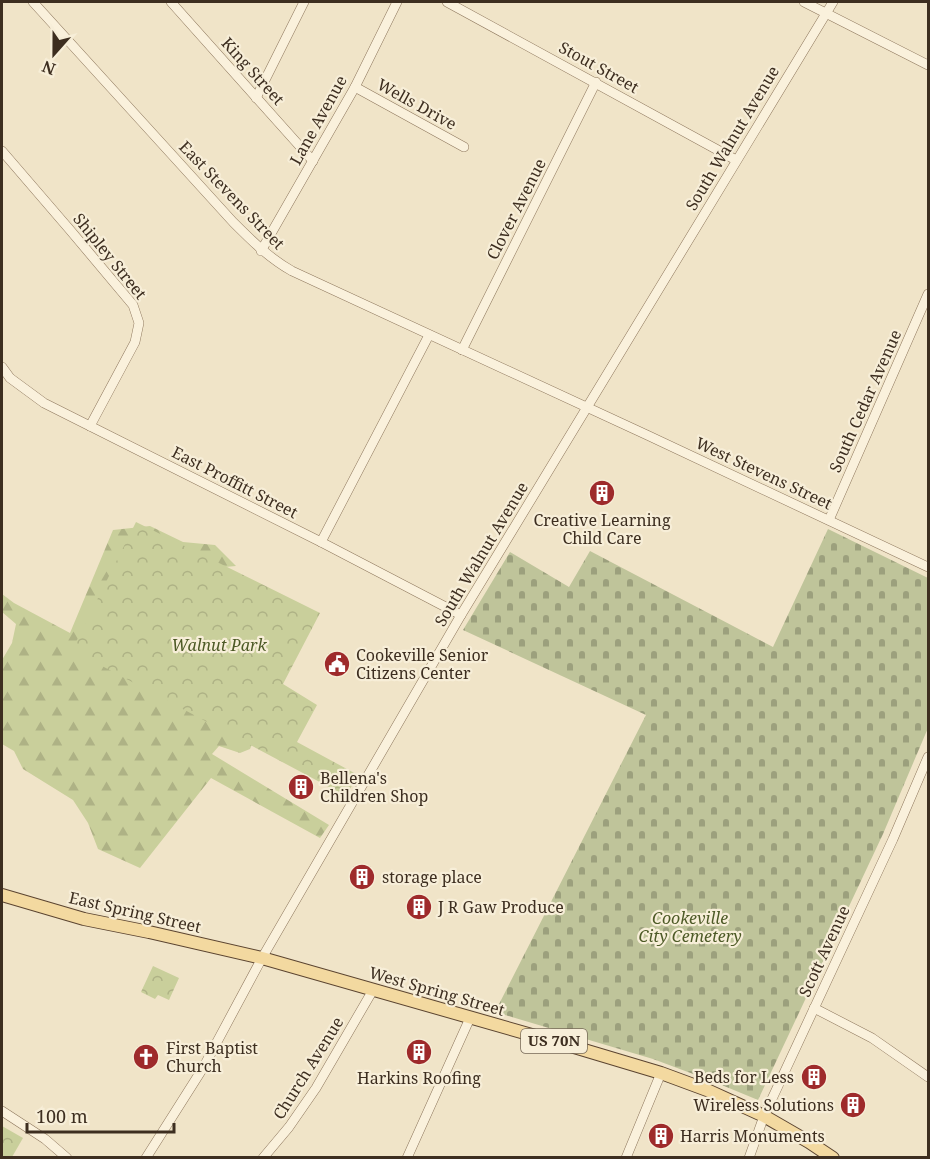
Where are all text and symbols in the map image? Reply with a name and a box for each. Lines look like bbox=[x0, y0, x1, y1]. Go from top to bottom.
north arrow bbox=[24, 24, 84, 84]
street label: King Street bbox=[217, 32, 290, 110]
street label: Stout Street bbox=[555, 36, 643, 98]
text: N bbox=[38, 55, 58, 81]
street label: South Walnut Avenue bbox=[680, 62, 784, 214]
street label: Lane Avenue bbox=[284, 71, 352, 169]
street label: Wells Drive bbox=[373, 73, 461, 135]
street label: East Stevens Street bbox=[174, 136, 290, 254]
street label: Clover Avenue bbox=[481, 155, 551, 263]
street label: Shipley Street bbox=[68, 208, 152, 304]
street label: South Cedar Avenue bbox=[824, 326, 906, 476]
street label: West Stevens Street bbox=[692, 432, 836, 514]
street label: East Proffitt Street bbox=[168, 441, 302, 523]
street label: South Walnut Avenue bbox=[429, 478, 533, 630]
building icon: Creative Learning Child Care bbox=[587, 478, 617, 508]
place label: Creative Learning Child Care bbox=[533, 509, 671, 549]
park label: Walnut Park bbox=[171, 634, 267, 656]
place label: Cookeville Senior Citizens Center bbox=[356, 644, 489, 684]
public building icon: Cookeville Senior Citizens Center bbox=[322, 649, 352, 679]
place label: Bellena's Children Shop bbox=[320, 767, 428, 807]
building icon: Bellena's Children Shop bbox=[286, 772, 316, 802]
building icon: storage place bbox=[347, 862, 377, 892]
place label: storage place bbox=[382, 866, 482, 888]
street label: East Spring Street bbox=[67, 886, 204, 938]
building icon: J R Gaw Produce bbox=[404, 892, 434, 922]
place label: J R Gaw Produce bbox=[437, 896, 564, 918]
street label: Scott Avenue bbox=[793, 902, 855, 1000]
park label: Cookeville City Cemetery bbox=[638, 907, 742, 947]
street label: West Spring Street bbox=[367, 961, 508, 1021]
street label: Church Avenue bbox=[268, 1013, 348, 1123]
road number: US 70N bbox=[521, 1029, 587, 1053]
place label: First Baptist Church bbox=[166, 1037, 258, 1077]
building icon: Harkins Roofing bbox=[404, 1037, 434, 1067]
church icon: First Baptist Church bbox=[131, 1042, 161, 1072]
building icon: Beds for Less bbox=[799, 1062, 829, 1092]
place label: Beds for Less bbox=[694, 1066, 794, 1088]
place label: Harkins Roofing bbox=[357, 1067, 481, 1089]
building icon: Wireless Solutions bbox=[838, 1090, 868, 1120]
place label: Wireless Solutions bbox=[693, 1094, 834, 1116]
scale bar bbox=[27, 1096, 174, 1134]
text: 100 m bbox=[36, 1104, 88, 1128]
building icon: Harris Monuments bbox=[646, 1121, 676, 1151]
place label: Harris Monuments bbox=[680, 1125, 825, 1147]

